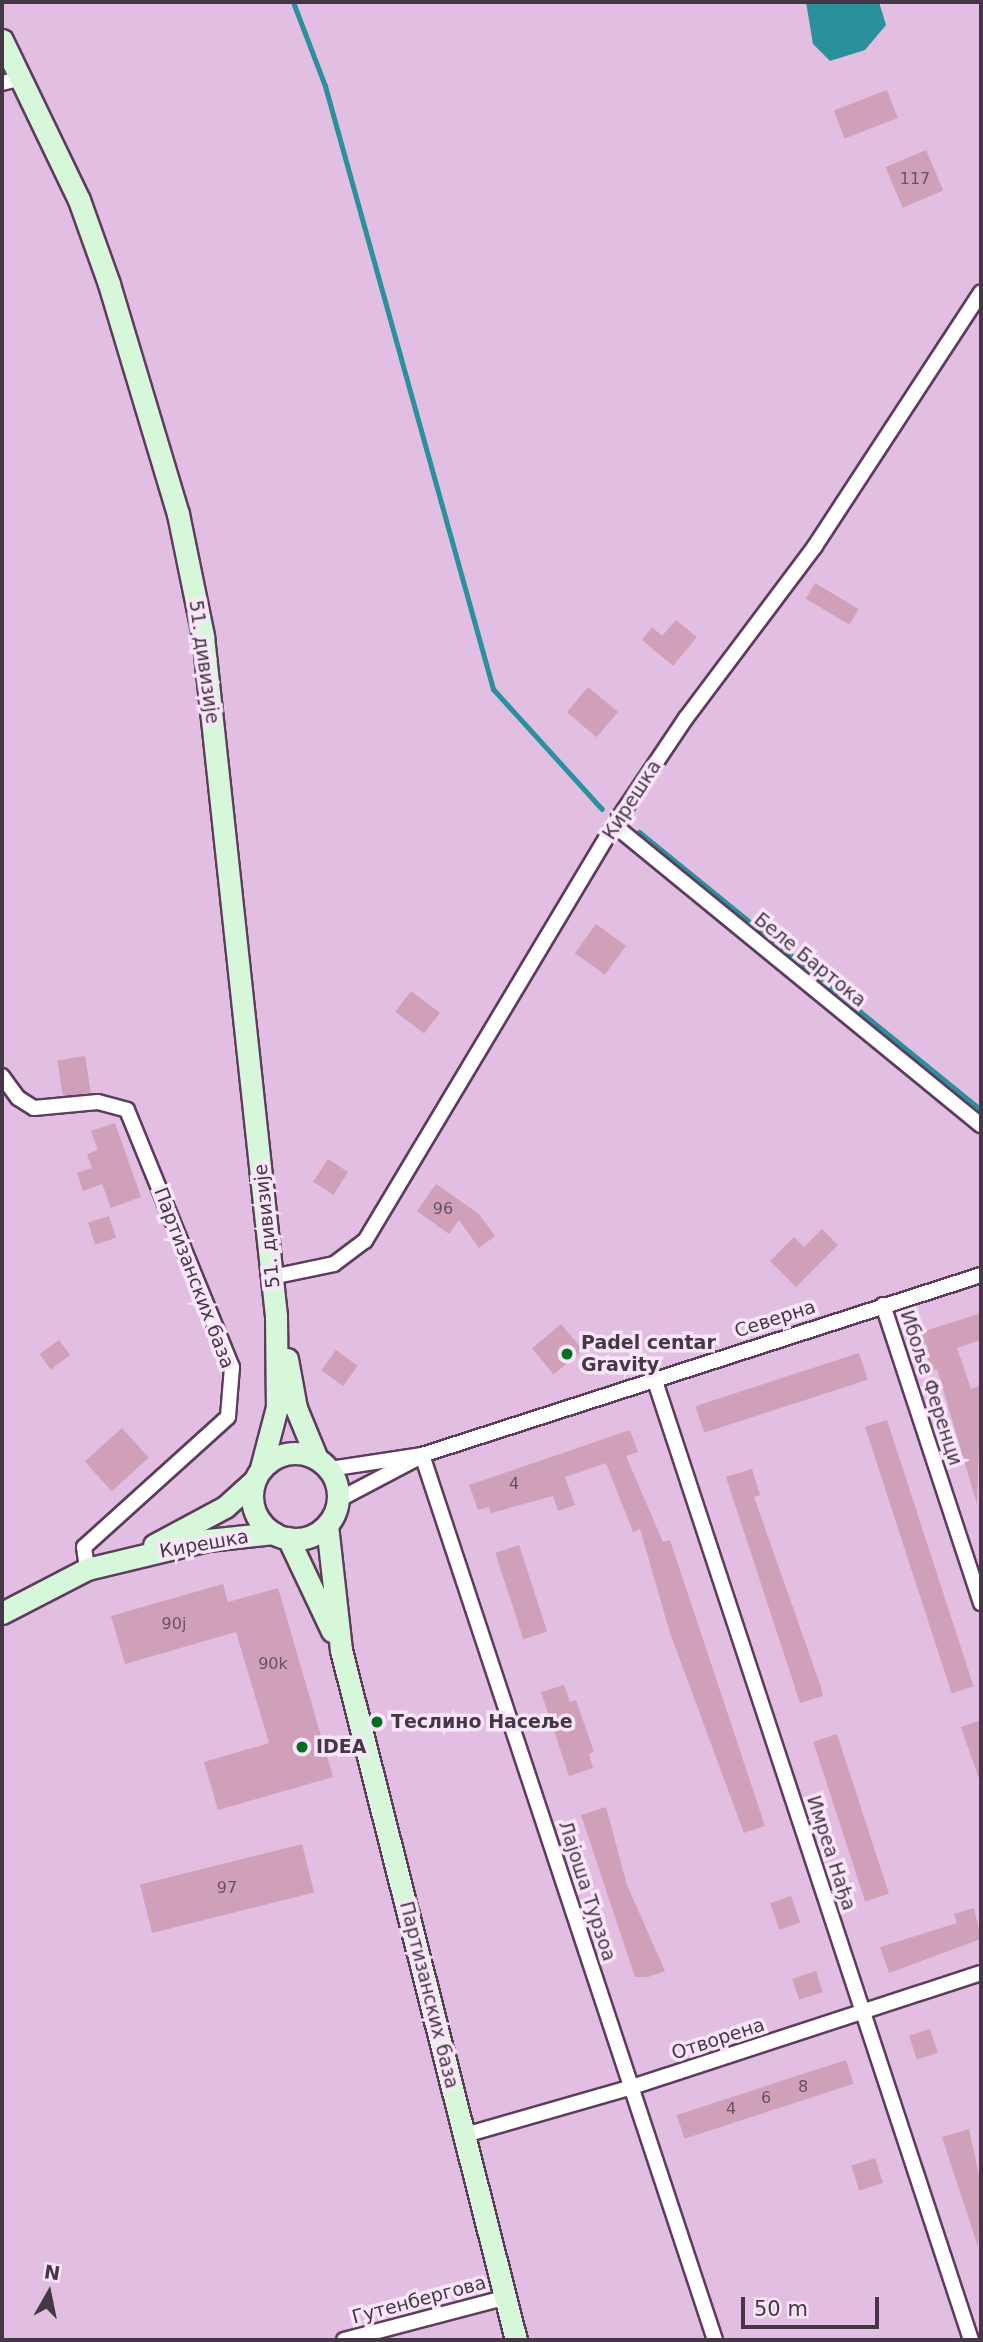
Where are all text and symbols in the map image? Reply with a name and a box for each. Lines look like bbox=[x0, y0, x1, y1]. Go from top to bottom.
house number: 117 bbox=[900, 169, 930, 189]
street label: 51. дивизије bbox=[184, 599, 224, 725]
street label: Кирешка bbox=[598, 756, 666, 844]
street label: Беле Бартока bbox=[750, 908, 870, 1012]
street label: 51. дивизије bbox=[249, 1163, 285, 1289]
street label: Партизанских база bbox=[149, 1184, 239, 1372]
house number: 96 bbox=[433, 1199, 453, 1219]
street label: Северна bbox=[732, 1295, 818, 1343]
street label: Ибоље Ференци bbox=[895, 1307, 967, 1469]
place label: Padel centar Gravity bbox=[581, 1332, 716, 1376]
marker: Padel centar Gravity bbox=[559, 1346, 575, 1362]
house number: 4 bbox=[509, 1474, 519, 1494]
street label: Кирешка bbox=[158, 1525, 250, 1563]
house number: 90j bbox=[162, 1614, 186, 1634]
house number: 90k bbox=[258, 1654, 288, 1674]
place label: Теслино Насеље bbox=[391, 1711, 573, 1733]
marker: Теслино Насеље bbox=[369, 1714, 385, 1730]
place label: IDEA bbox=[316, 1736, 367, 1758]
marker: IDEA bbox=[294, 1739, 310, 1755]
street label: Имреа Нађа bbox=[802, 1793, 860, 1913]
street label: Лајоша Турзоа bbox=[554, 1818, 620, 1964]
house number: 97 bbox=[217, 1878, 237, 1898]
street label: Партизанских база bbox=[395, 1899, 463, 2091]
street label: Отворена bbox=[669, 2013, 767, 2065]
house number: 8 bbox=[798, 2077, 808, 2097]
house number: 6 bbox=[761, 2088, 771, 2108]
house number: 4 bbox=[726, 2099, 736, 2119]
north arrow bbox=[14, 2258, 84, 2328]
text: N bbox=[43, 2260, 62, 2284]
street label: Гутенбергова bbox=[349, 2271, 489, 2329]
scale bar bbox=[745, 2282, 883, 2326]
text: 50 m bbox=[754, 2297, 808, 2321]

